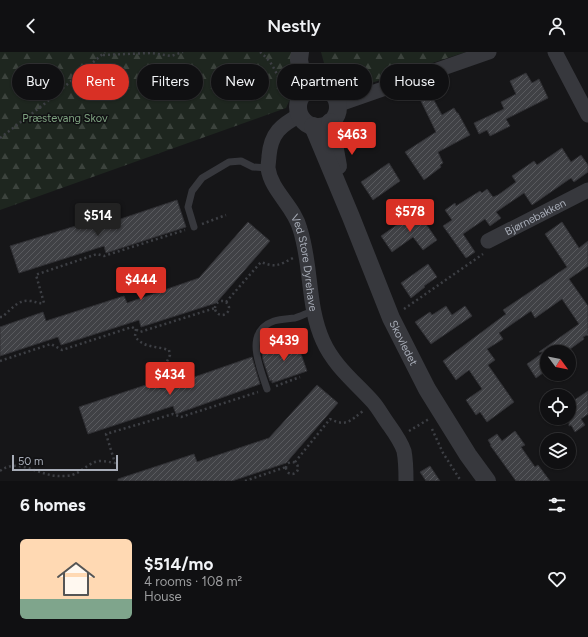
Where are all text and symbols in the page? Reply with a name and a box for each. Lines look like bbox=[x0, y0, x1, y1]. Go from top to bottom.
icon: back bbox=[20, 15, 42, 37]
text: Nestly bbox=[267, 15, 321, 37]
icon: person bbox=[546, 15, 568, 37]
chip: Buy bbox=[12, 64, 64, 100]
chip: Rent bbox=[72, 64, 129, 100]
chip: Filters bbox=[137, 64, 203, 100]
chip: New bbox=[211, 64, 269, 100]
chip: Apartment bbox=[277, 64, 372, 100]
chip: House bbox=[380, 64, 449, 100]
park label: Præstevang Skov bbox=[22, 112, 108, 125]
pin: $463 bbox=[328, 122, 376, 156]
text: $463 bbox=[337, 127, 367, 142]
street label: Bjørnebakken bbox=[503, 196, 568, 238]
pin: $578 bbox=[386, 199, 434, 233]
pin: $514 bbox=[74, 203, 122, 237]
text: $578 bbox=[395, 204, 425, 219]
text: $514 bbox=[84, 208, 112, 223]
street label: Ved Store Dyrehave bbox=[288, 212, 320, 312]
pin: $444 bbox=[117, 267, 165, 301]
text: $444 bbox=[125, 272, 157, 287]
street label: Skovledet bbox=[387, 318, 420, 368]
pin: $439 bbox=[260, 328, 308, 362]
text: $439 bbox=[269, 333, 299, 348]
north arrow bbox=[540, 345, 576, 381]
map controls bbox=[540, 345, 576, 469]
pin: $434 bbox=[146, 362, 194, 396]
text: $434 bbox=[155, 367, 185, 382]
button: locate bbox=[540, 389, 576, 425]
button: layers bbox=[540, 433, 576, 469]
scale bar bbox=[12, 453, 118, 472]
text: 50 m bbox=[18, 455, 43, 468]
icon: filters bbox=[546, 494, 568, 516]
text: 6 homes bbox=[20, 495, 86, 515]
text: $514/mo bbox=[144, 554, 213, 574]
icon: home bbox=[52, 555, 100, 603]
icon: heart bbox=[546, 568, 568, 590]
text: 4 rooms · 108 m² bbox=[144, 574, 242, 589]
text: House bbox=[144, 589, 182, 604]

